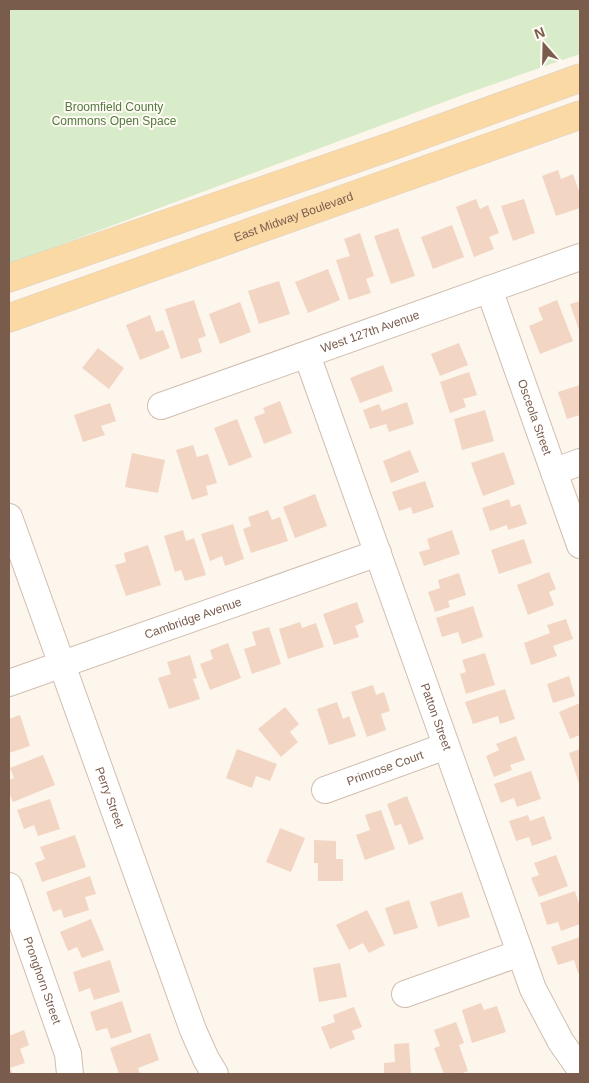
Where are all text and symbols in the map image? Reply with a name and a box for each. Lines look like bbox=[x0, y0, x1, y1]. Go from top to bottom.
north arrow bbox=[519, 20, 569, 70]
text: N bbox=[532, 24, 547, 42]
park label: Broomfield County Commons Open Space bbox=[52, 100, 177, 128]
street label: East Midway Boulevard bbox=[232, 189, 355, 244]
street label: West 127th Avenue bbox=[319, 308, 422, 356]
street label: Osceola Street bbox=[515, 377, 555, 458]
street label: Cambridge Avenue bbox=[142, 595, 244, 642]
street label: Patton Street bbox=[418, 681, 455, 753]
street label: Primrose Court bbox=[345, 748, 426, 789]
street label: Perry Street bbox=[92, 765, 127, 831]
street label: Pronghorn Street bbox=[20, 935, 64, 1026]

